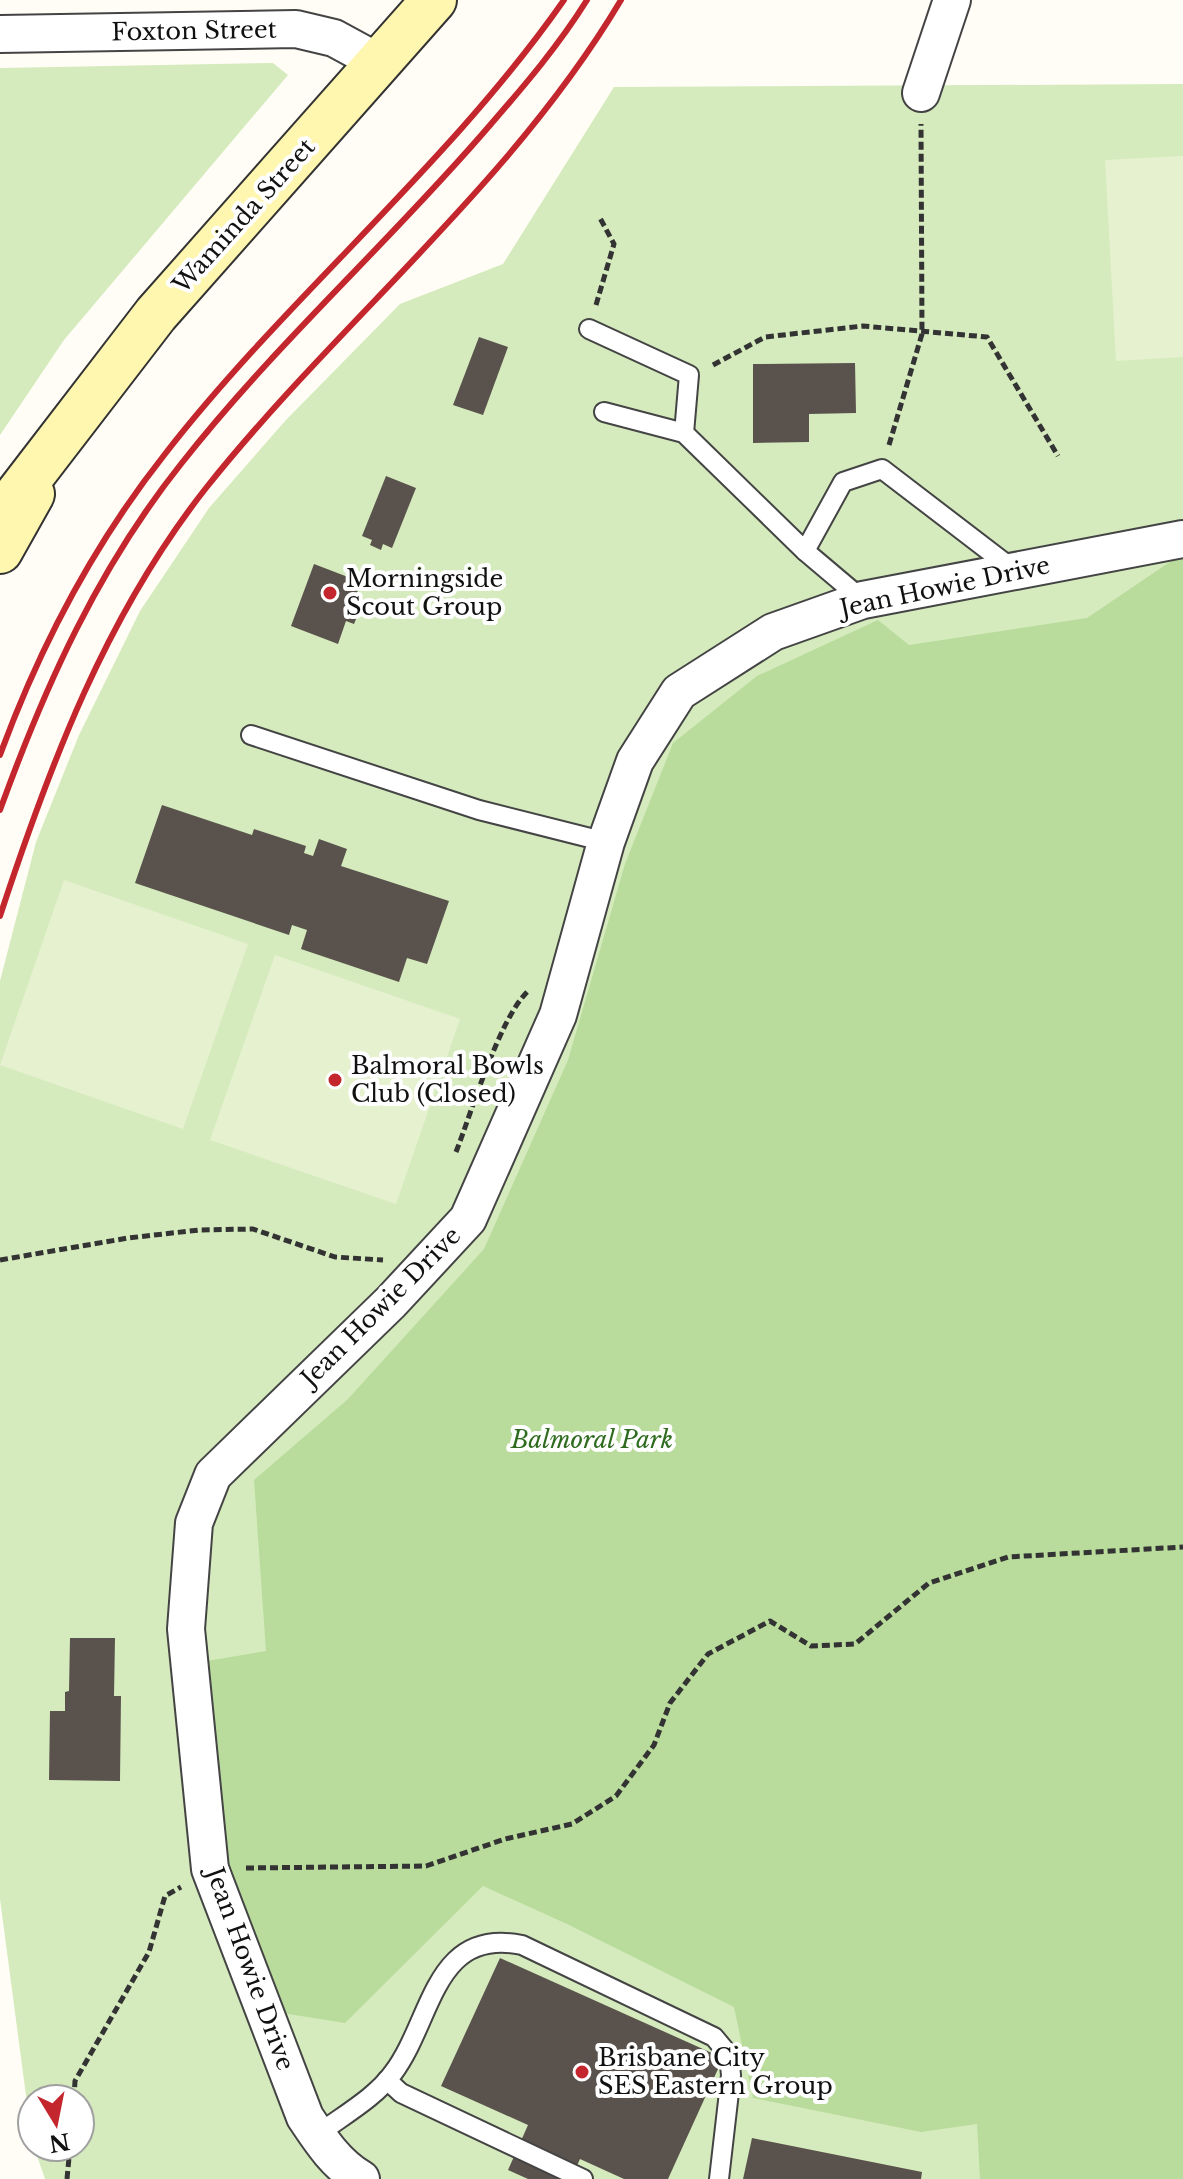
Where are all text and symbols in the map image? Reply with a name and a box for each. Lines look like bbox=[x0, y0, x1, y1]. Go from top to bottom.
street label: Foxton Street bbox=[111, 15, 277, 46]
street label: Waminda Street bbox=[166, 132, 321, 300]
street label: Jean Howie Drive bbox=[834, 550, 1053, 624]
place label: Morningside Scout Group bbox=[346, 564, 503, 621]
marker: Morningside Scout Group bbox=[321, 584, 339, 602]
place label: Balmoral Bowls Club (Closed) bbox=[351, 1051, 544, 1108]
marker: Balmoral Bowls Club (Closed) bbox=[326, 1071, 344, 1089]
street label: Jean Howie Drive bbox=[293, 1221, 467, 1395]
park label: Balmoral Park bbox=[510, 1425, 673, 1454]
street label: Jean Howie Drive bbox=[199, 1861, 301, 2074]
place label: Brisbane City SES Eastern Group bbox=[598, 2043, 833, 2100]
marker: Brisbane City SES Eastern Group bbox=[573, 2063, 591, 2081]
north arrow bbox=[16, 2083, 96, 2163]
text: N bbox=[47, 2127, 72, 2157]

